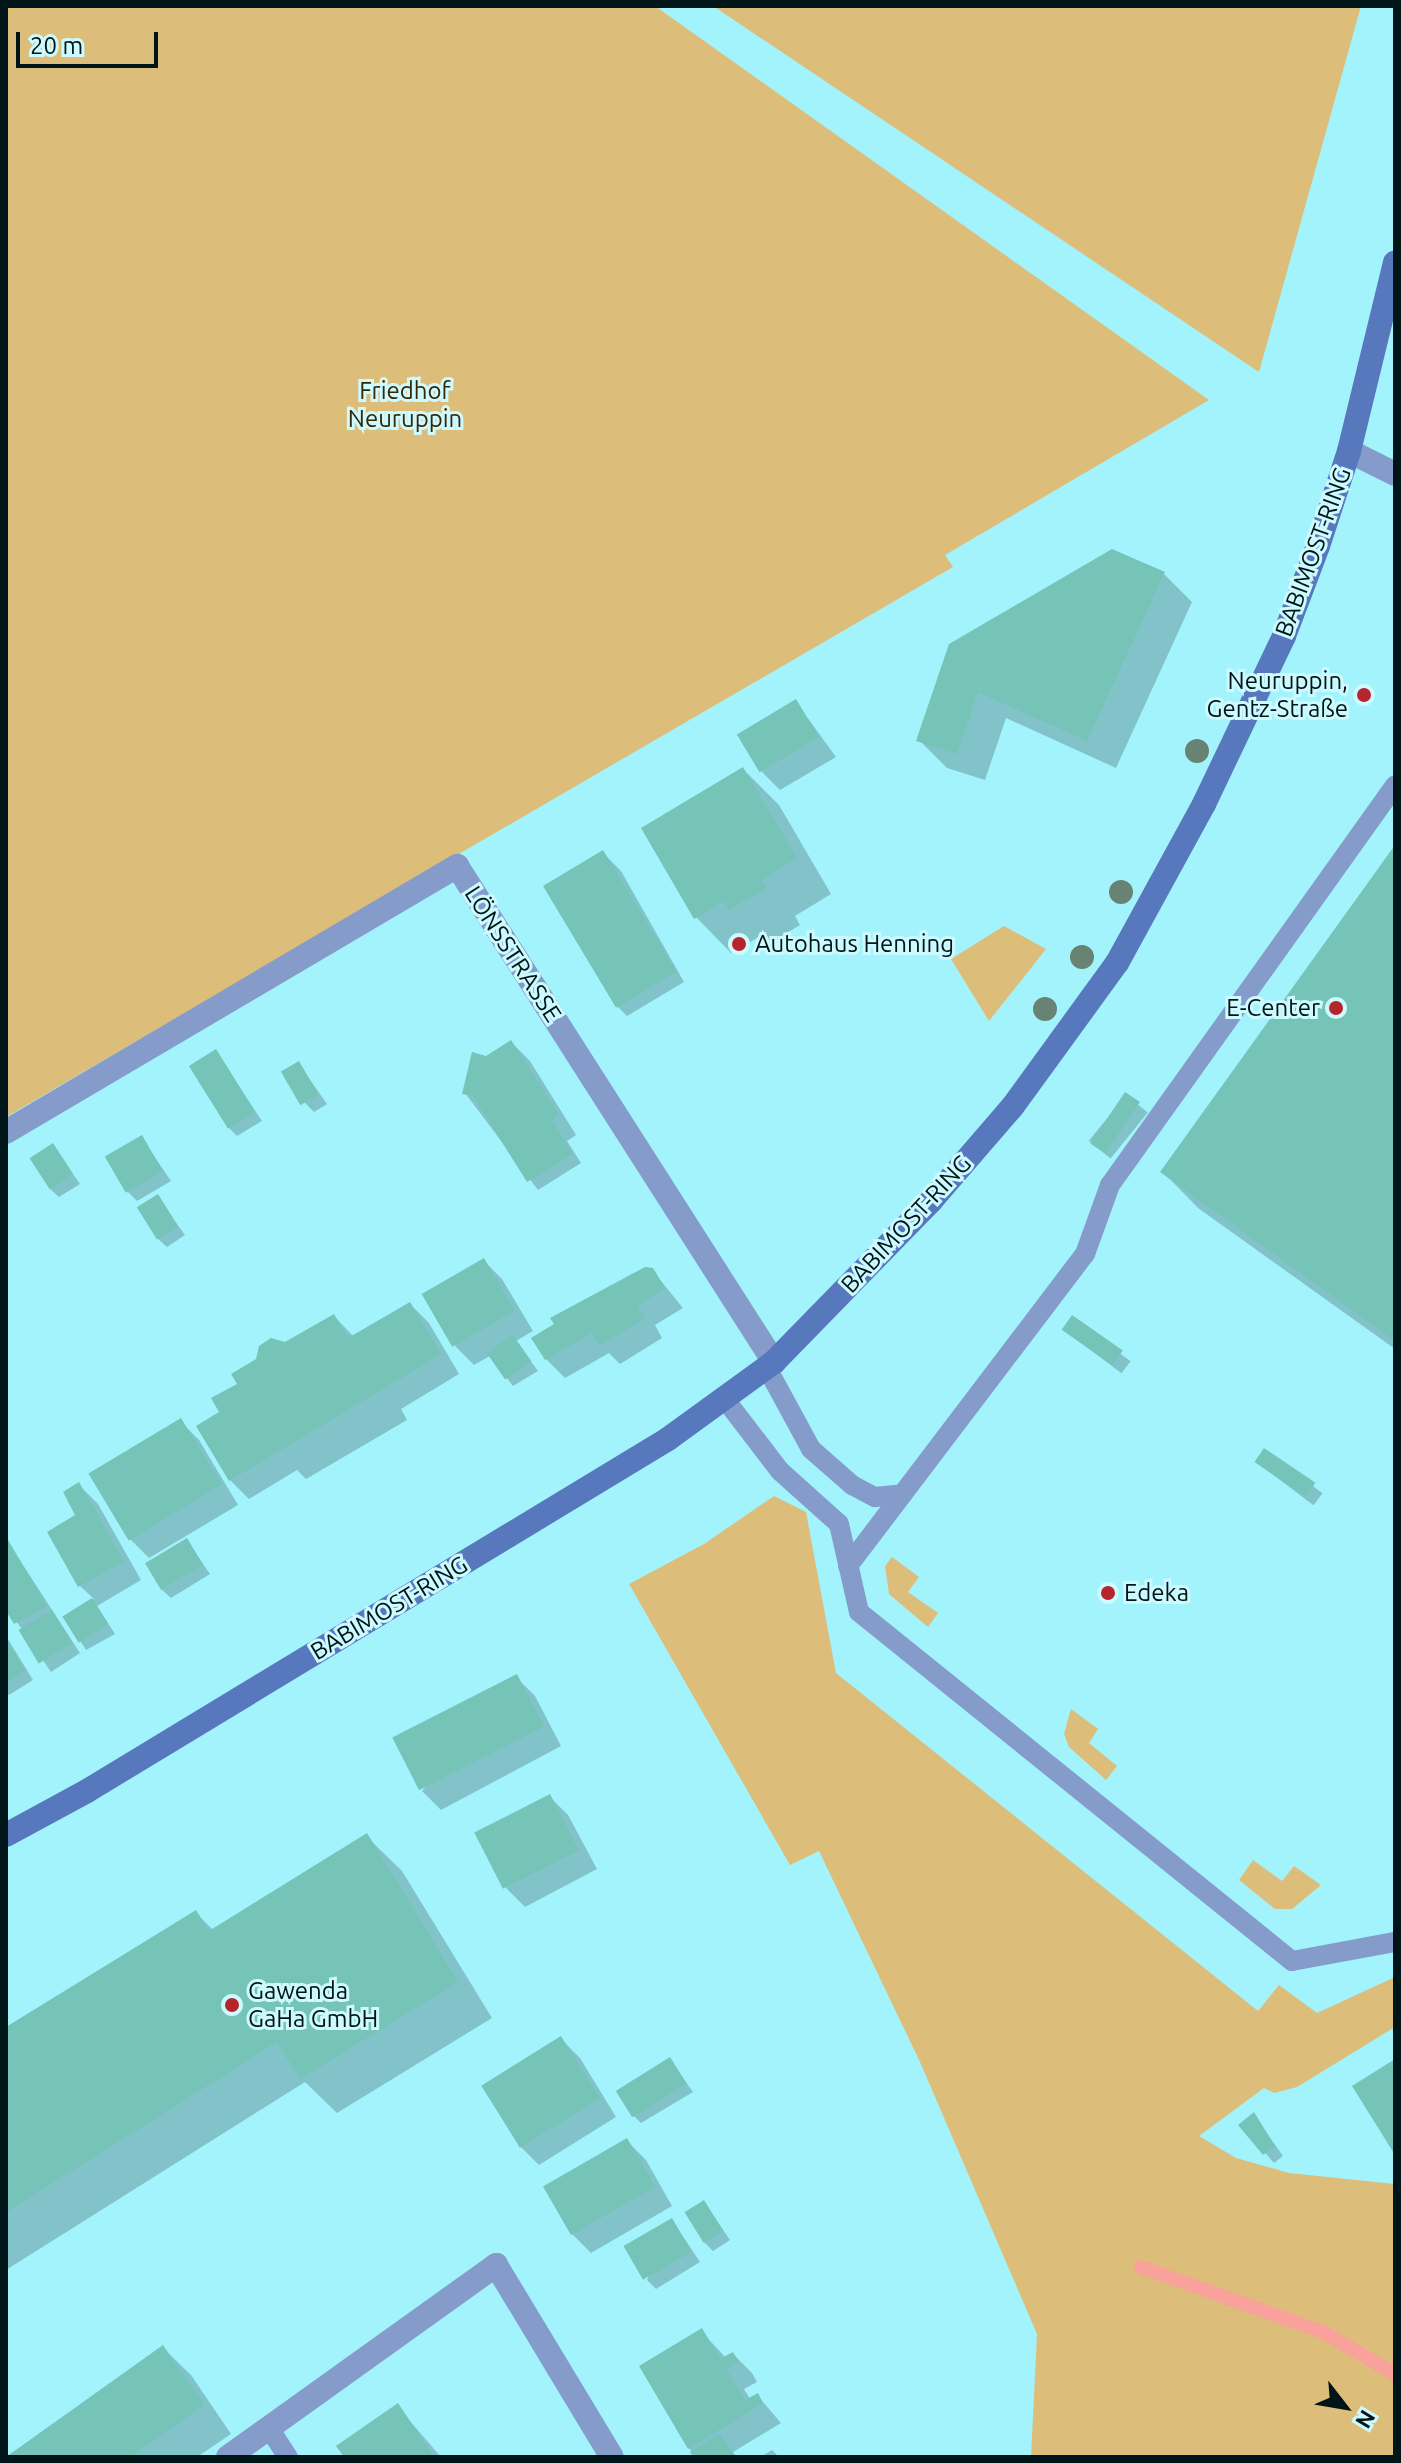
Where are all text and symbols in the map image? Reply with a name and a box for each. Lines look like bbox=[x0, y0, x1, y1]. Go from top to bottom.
scale bar bbox=[20, 16, 162, 66]
text: 20 m bbox=[30, 32, 83, 59]
park label: Friedhof Neuruppin bbox=[348, 377, 462, 433]
street label: BABIMOST-RING bbox=[1269, 464, 1357, 640]
place label: Neuruppin, Gentz-Straße bbox=[1207, 667, 1348, 723]
marker: Neuruppin, Gentz-Straße bbox=[1355, 686, 1373, 704]
street label: LÖNSSTRASSE bbox=[458, 881, 568, 1027]
place label: Autohaus Henning bbox=[755, 930, 954, 958]
marker: Autohaus Henning bbox=[730, 935, 748, 953]
place label: E-Center bbox=[1226, 994, 1320, 1022]
marker: E-Center bbox=[1327, 999, 1345, 1017]
street label: BABIMOST-RING bbox=[835, 1149, 977, 1299]
street label: BABIMOST-RING bbox=[305, 1550, 473, 1666]
place label: Edeka bbox=[1124, 1579, 1189, 1607]
marker: Edeka bbox=[1099, 1584, 1117, 1602]
place label: Gawenda GaHa GmbH bbox=[248, 1977, 378, 2033]
marker: Gawenda GaHa GmbH bbox=[223, 1996, 241, 2014]
north arrow bbox=[1305, 2367, 1385, 2447]
text: N bbox=[1351, 2406, 1381, 2433]

